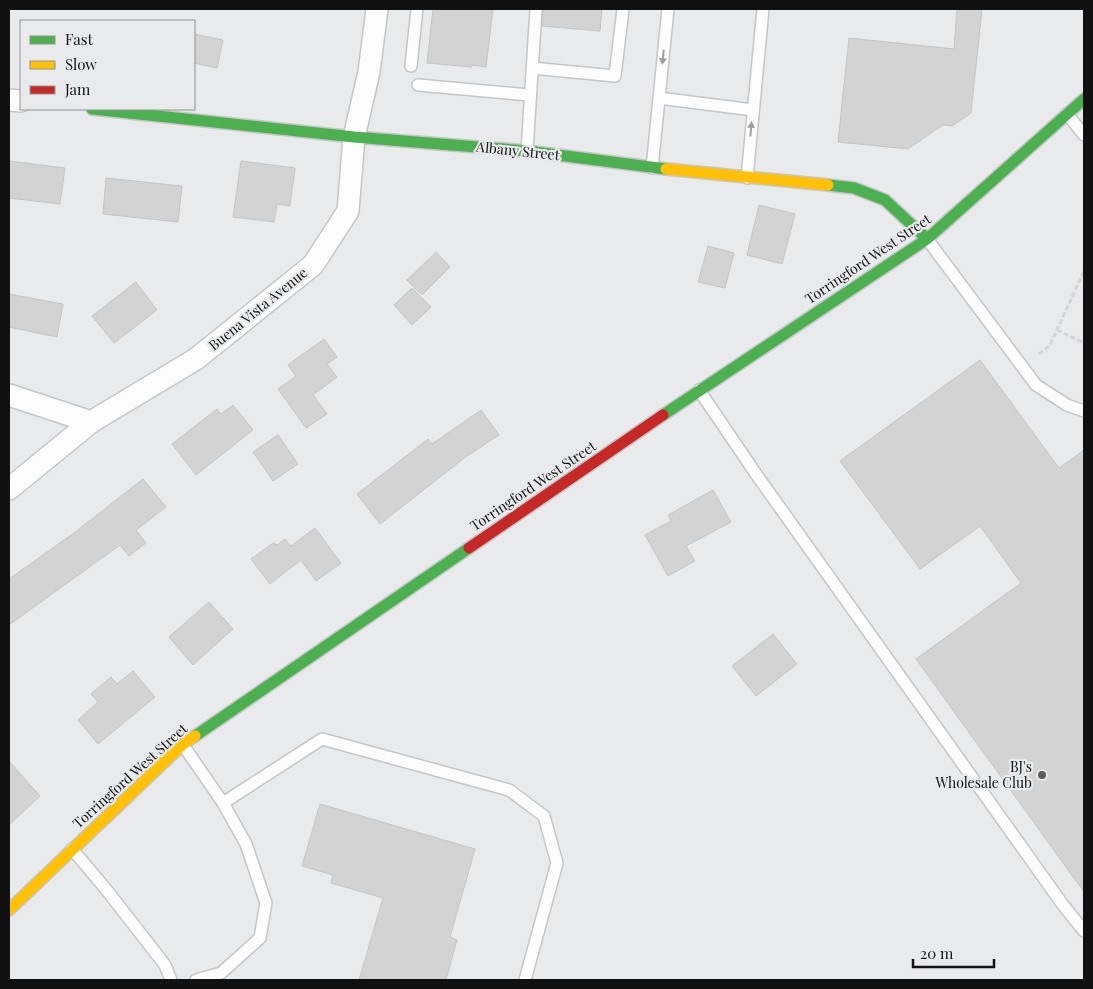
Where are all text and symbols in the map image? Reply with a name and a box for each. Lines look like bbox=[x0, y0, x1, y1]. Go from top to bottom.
legend bbox=[20, 20, 195, 110]
text: Fast bbox=[65, 29, 94, 49]
one-way arrow bbox=[659, 50, 667, 66]
text: Slow bbox=[65, 54, 97, 74]
text: Jam bbox=[64, 79, 91, 99]
one-way arrow bbox=[747, 121, 755, 137]
street label: Albany Street bbox=[474, 137, 562, 164]
street label: Torringford West Street bbox=[801, 209, 935, 308]
street label: Buena Vista Avenue bbox=[204, 263, 311, 354]
street label: Torringford West Street bbox=[466, 436, 600, 535]
street label: Torringford West Street bbox=[68, 718, 192, 832]
place label: BJ's Wholesale Club bbox=[934, 757, 1032, 792]
marker: BJ's Wholesale Club bbox=[1036, 769, 1048, 781]
scale bar bbox=[913, 936, 994, 968]
text: 20 m bbox=[920, 943, 954, 963]

